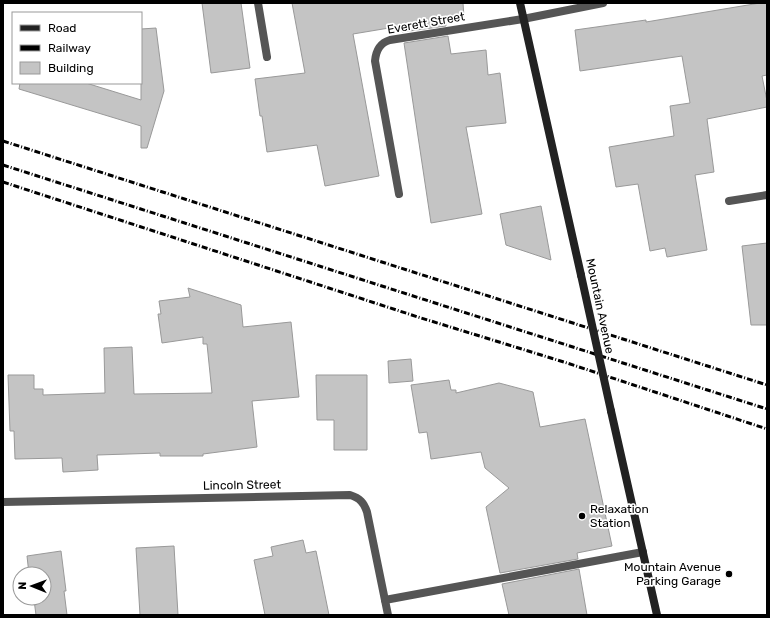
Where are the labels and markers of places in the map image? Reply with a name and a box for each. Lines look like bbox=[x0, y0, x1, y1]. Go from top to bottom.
place label: Relaxation Station bbox=[590, 502, 649, 530]
marker: Relaxation Station bbox=[577, 511, 587, 521]
place label: Mountain Avenue Parking Garage bbox=[624, 560, 721, 588]
marker: Mountain Avenue Parking Garage bbox=[724, 569, 734, 579]

